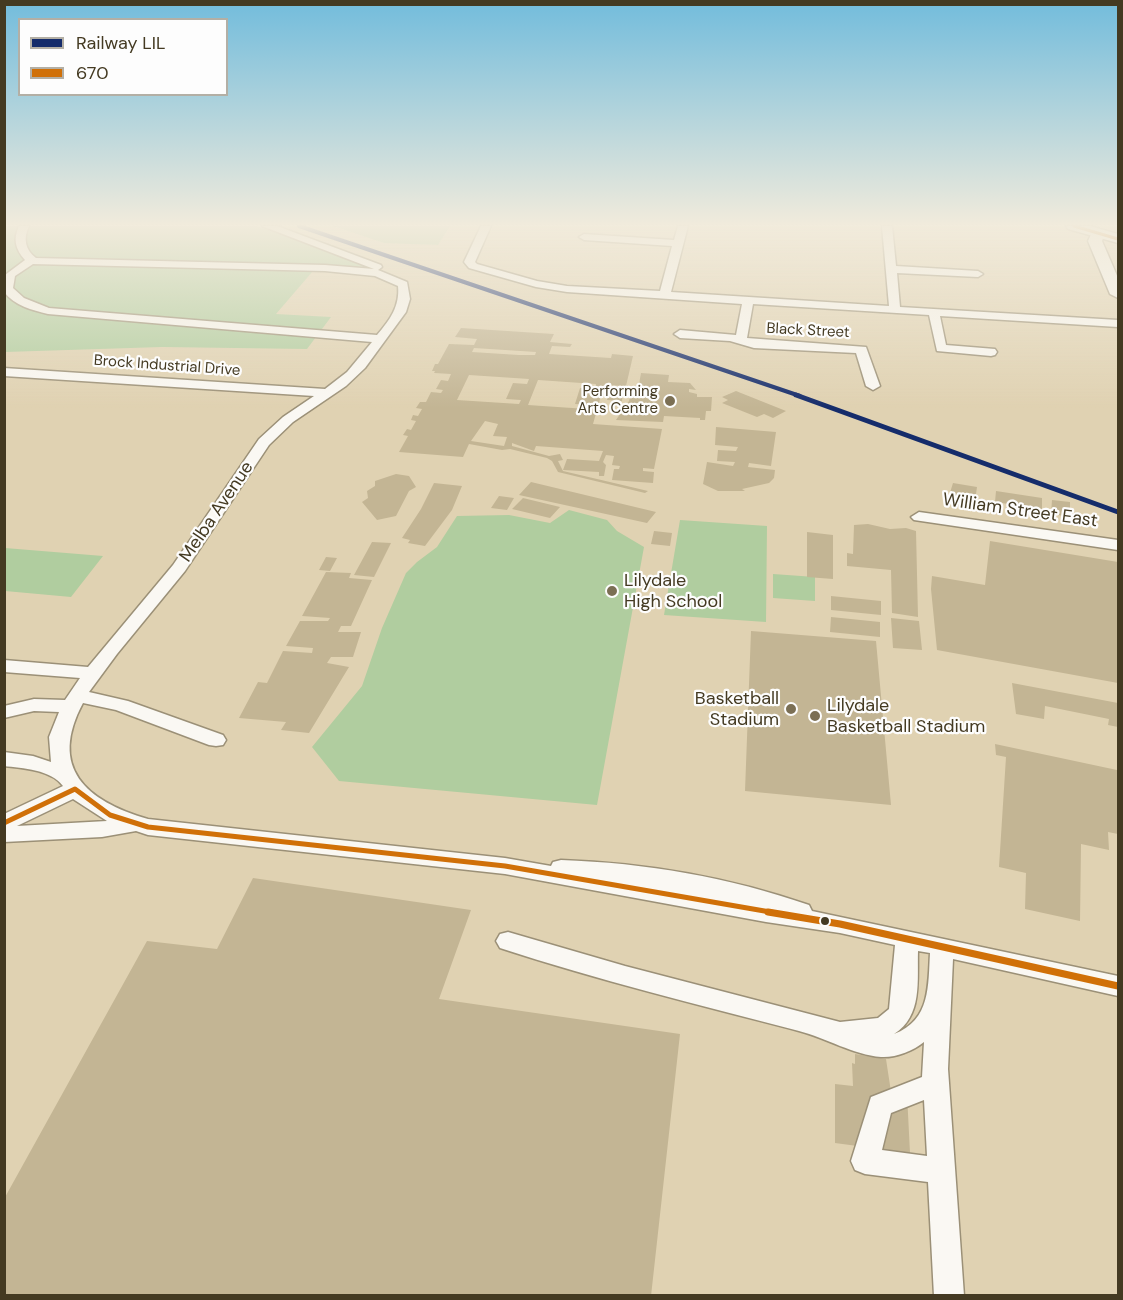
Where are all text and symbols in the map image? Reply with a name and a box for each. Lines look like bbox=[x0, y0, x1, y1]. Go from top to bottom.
legend bbox=[18, 18, 228, 96]
text: Railway LIL bbox=[76, 31, 165, 55]
text: 670 bbox=[76, 61, 109, 85]
street label: Black Street bbox=[766, 320, 850, 342]
street label: Brock Industrial Drive bbox=[93, 352, 241, 380]
place label: Performing Arts Centre bbox=[578, 383, 658, 418]
marker: Performing Arts Centre bbox=[663, 394, 677, 408]
street label: Melba Avenue bbox=[176, 458, 258, 566]
street label: William Street East bbox=[941, 489, 1099, 533]
place label: Lilydale High School bbox=[624, 570, 722, 612]
marker: Lilydale High School bbox=[605, 584, 619, 598]
place label: Basketball Stadium bbox=[695, 688, 779, 730]
place label: Lilydale Basketball Stadium bbox=[827, 695, 985, 738]
marker: Basketball Stadium bbox=[784, 702, 798, 716]
marker: Lilydale Basketball Stadium bbox=[808, 709, 822, 723]
unlabelled marker bbox=[819, 915, 831, 927]

